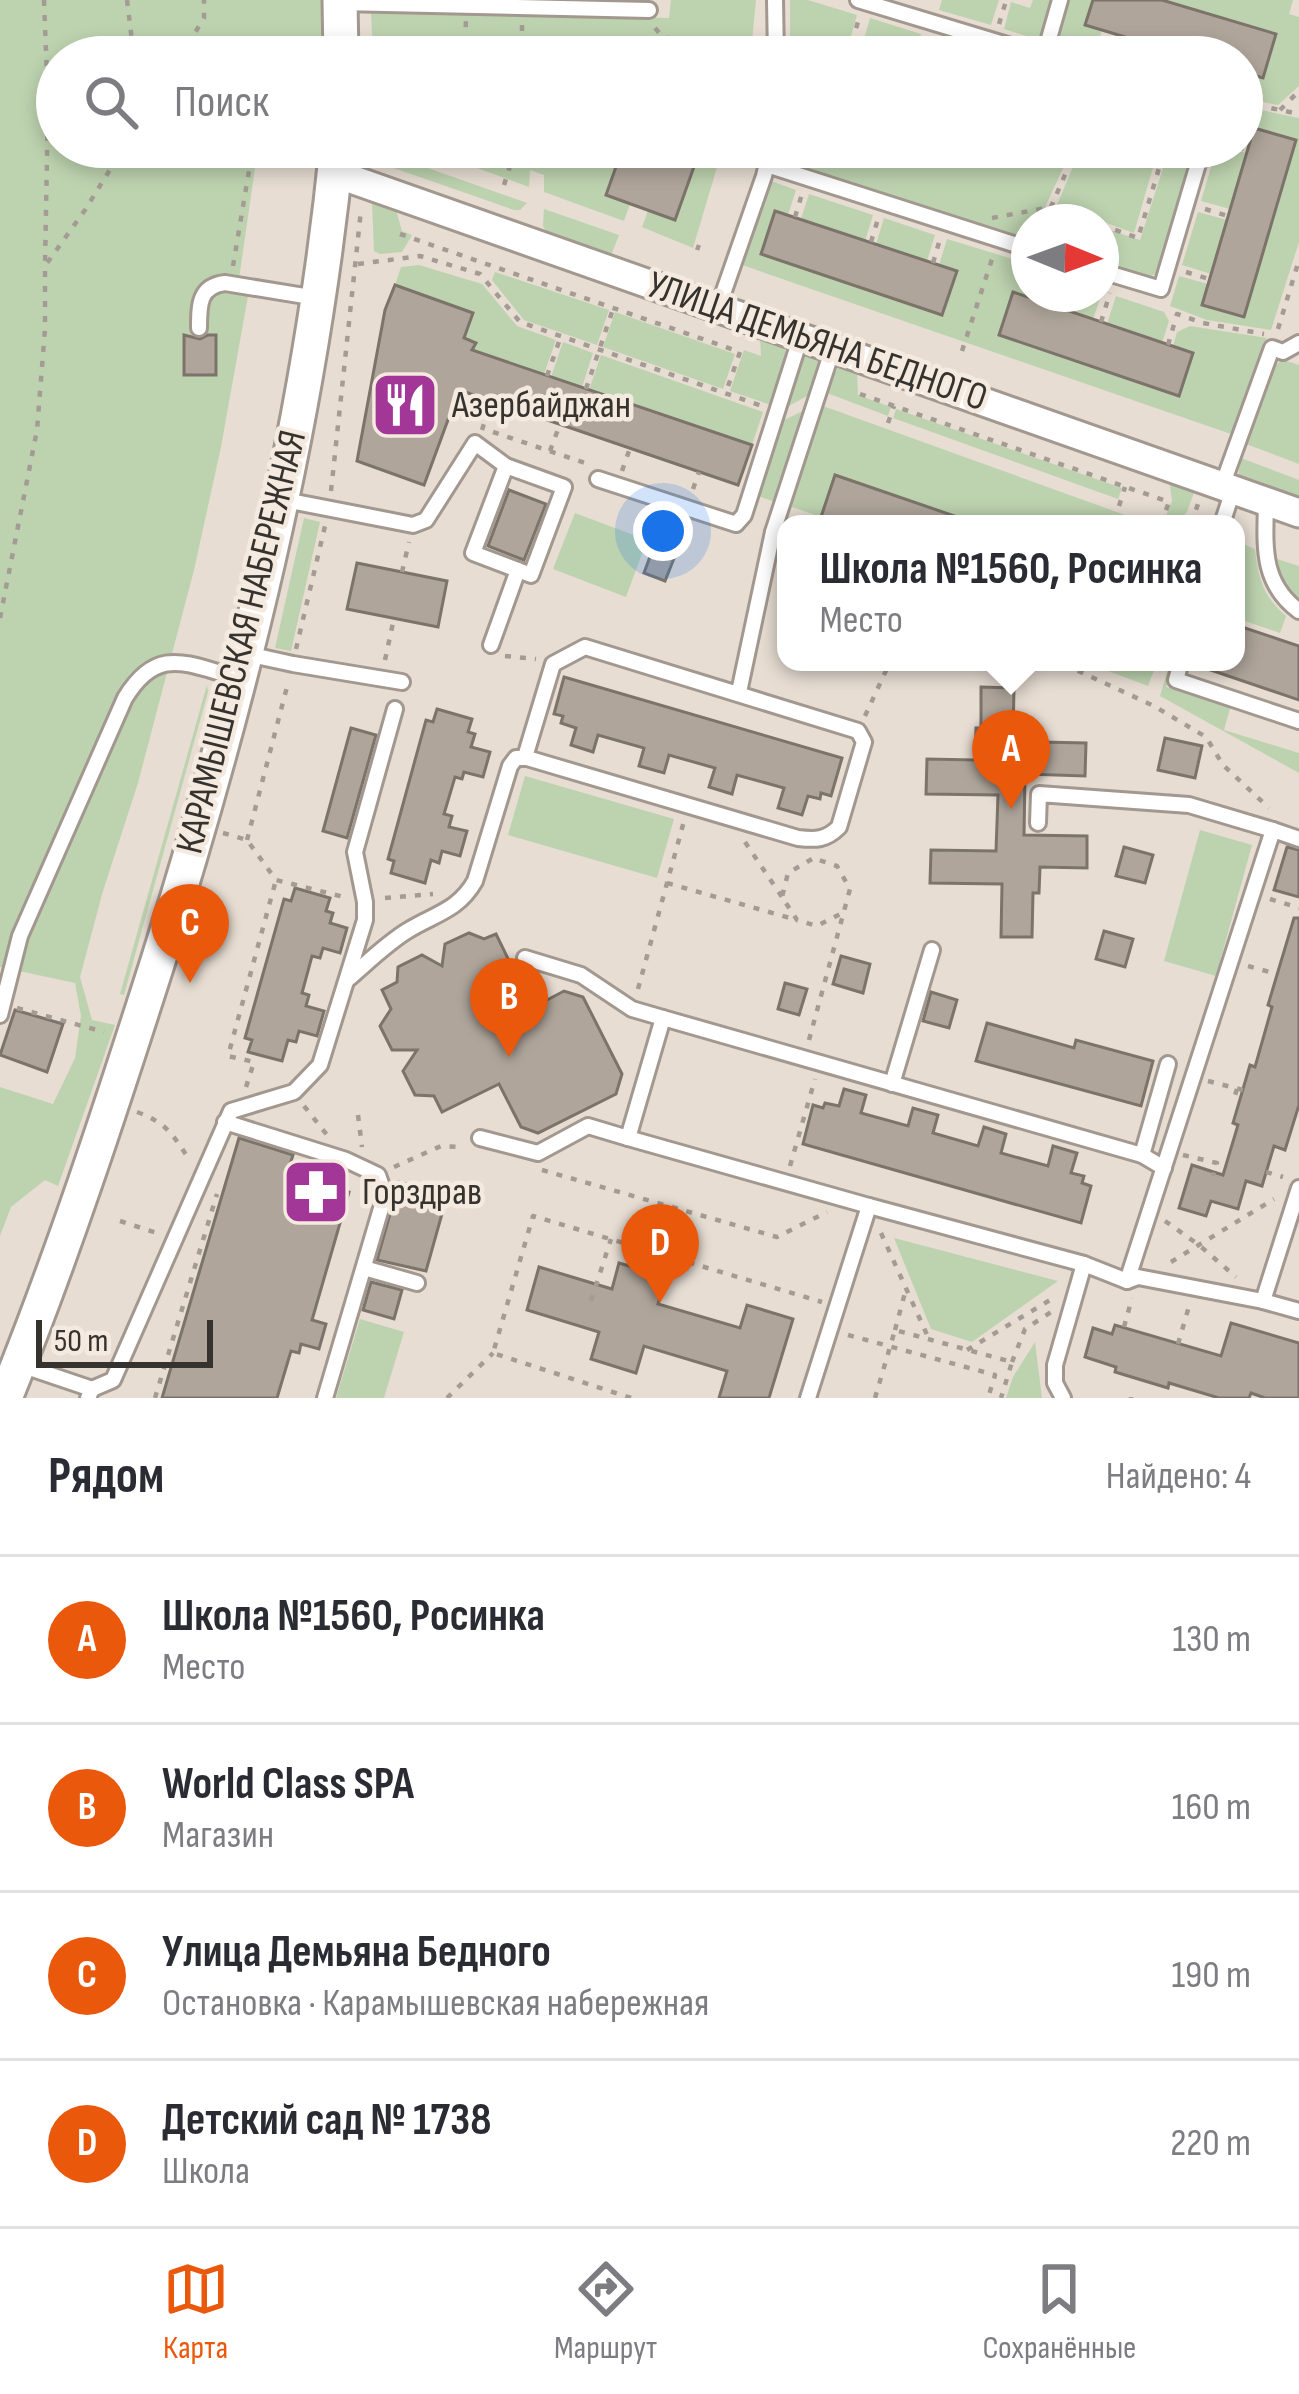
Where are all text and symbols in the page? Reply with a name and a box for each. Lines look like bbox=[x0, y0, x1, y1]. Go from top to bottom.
search box bbox=[36, 36, 1263, 168]
icon: search bbox=[78, 69, 144, 135]
text: Поиск bbox=[174, 75, 269, 130]
north arrow bbox=[1011, 204, 1119, 312]
street label: УЛИЦА ДЕМЬЯНА БЕДНОГО bbox=[641, 262, 993, 422]
restaurant icon: Азербайджан bbox=[370, 370, 440, 440]
place label: Азербайджан bbox=[451, 382, 631, 429]
street label: КАРАМЫШЕВСКАЯ НАБЕРЕЖНАЯ bbox=[167, 426, 317, 858]
your location bbox=[633, 501, 693, 561]
popup bbox=[777, 515, 1245, 671]
text: Школа №1560, Росинка bbox=[820, 542, 1202, 597]
text: Место bbox=[820, 597, 903, 644]
pin: A bbox=[972, 710, 1050, 809]
pin: C bbox=[151, 884, 229, 983]
pin: B bbox=[470, 958, 548, 1057]
pharmacy icon: Горздрав bbox=[281, 1157, 351, 1227]
place label: Горздрав bbox=[362, 1169, 482, 1216]
pin: D bbox=[621, 1204, 699, 1303]
scale bar bbox=[36, 1314, 213, 1367]
text: 50 m bbox=[54, 1321, 108, 1361]
text: Рядом bbox=[48, 1446, 164, 1507]
text: Найдено: 4 bbox=[1106, 1453, 1251, 1500]
text: Школа №1560, Росинка bbox=[162, 1589, 545, 1644]
text: A bbox=[78, 1616, 96, 1663]
text: 130 m bbox=[1172, 1616, 1251, 1663]
text: Место bbox=[162, 1644, 246, 1691]
text: World Class SPA bbox=[162, 1757, 414, 1812]
text: B bbox=[78, 1784, 96, 1831]
text: 160 m bbox=[1172, 1784, 1251, 1831]
text: Магазин bbox=[162, 1812, 274, 1859]
text: Улица Демьяна Бедного bbox=[162, 1925, 551, 1980]
text: C bbox=[77, 1952, 97, 1999]
text: 190 m bbox=[1171, 1952, 1251, 1999]
text: Остановка · Карамышевская набережная bbox=[162, 1980, 709, 2027]
text: Детский сад № 1738 bbox=[162, 2093, 491, 2148]
text: D bbox=[77, 2120, 97, 2167]
text: 220 m bbox=[1170, 2120, 1251, 2167]
text: Школа bbox=[162, 2148, 250, 2195]
tab: Карта bbox=[163, 2256, 229, 2368]
tab: Маршрут bbox=[554, 2256, 657, 2368]
tab: Сохранённые bbox=[982, 2256, 1136, 2368]

